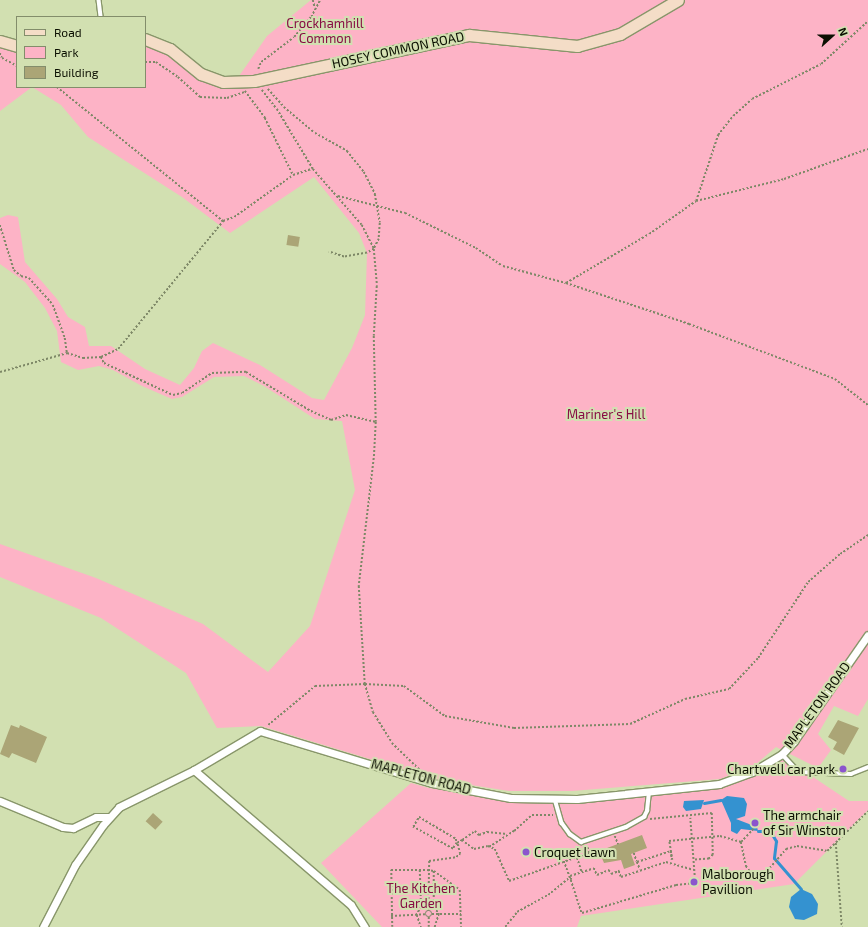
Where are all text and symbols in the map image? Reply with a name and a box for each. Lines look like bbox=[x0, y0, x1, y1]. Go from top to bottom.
legend bbox=[16, 16, 146, 88]
park label: Crockhamhill Common bbox=[286, 16, 364, 47]
north arrow bbox=[812, 16, 852, 56]
text: Road bbox=[54, 25, 82, 39]
text: N bbox=[836, 25, 851, 38]
street label: HOSEY COMMON ROAD bbox=[330, 28, 466, 72]
text: Park bbox=[54, 45, 79, 59]
text: Building bbox=[54, 65, 98, 79]
park label: Mariner's Hill bbox=[567, 406, 645, 422]
street label: MAPLETON ROAD bbox=[781, 659, 853, 751]
street label: MAPLETON ROAD bbox=[369, 756, 473, 798]
place label: Chartwell car park bbox=[726, 761, 835, 777]
marker: Chartwell car park bbox=[838, 764, 848, 774]
place label: The armchair of Sir Winston bbox=[763, 808, 846, 839]
marker: The armchair of Sir Winston bbox=[750, 818, 760, 828]
place label: Croquet Lawn bbox=[534, 844, 616, 860]
marker: Croquet Lawn bbox=[521, 847, 531, 857]
place label: Malborough Pavillion bbox=[702, 867, 774, 898]
marker: Malborough Pavillion bbox=[689, 877, 699, 887]
park label: The Kitchen Garden bbox=[386, 881, 456, 912]

